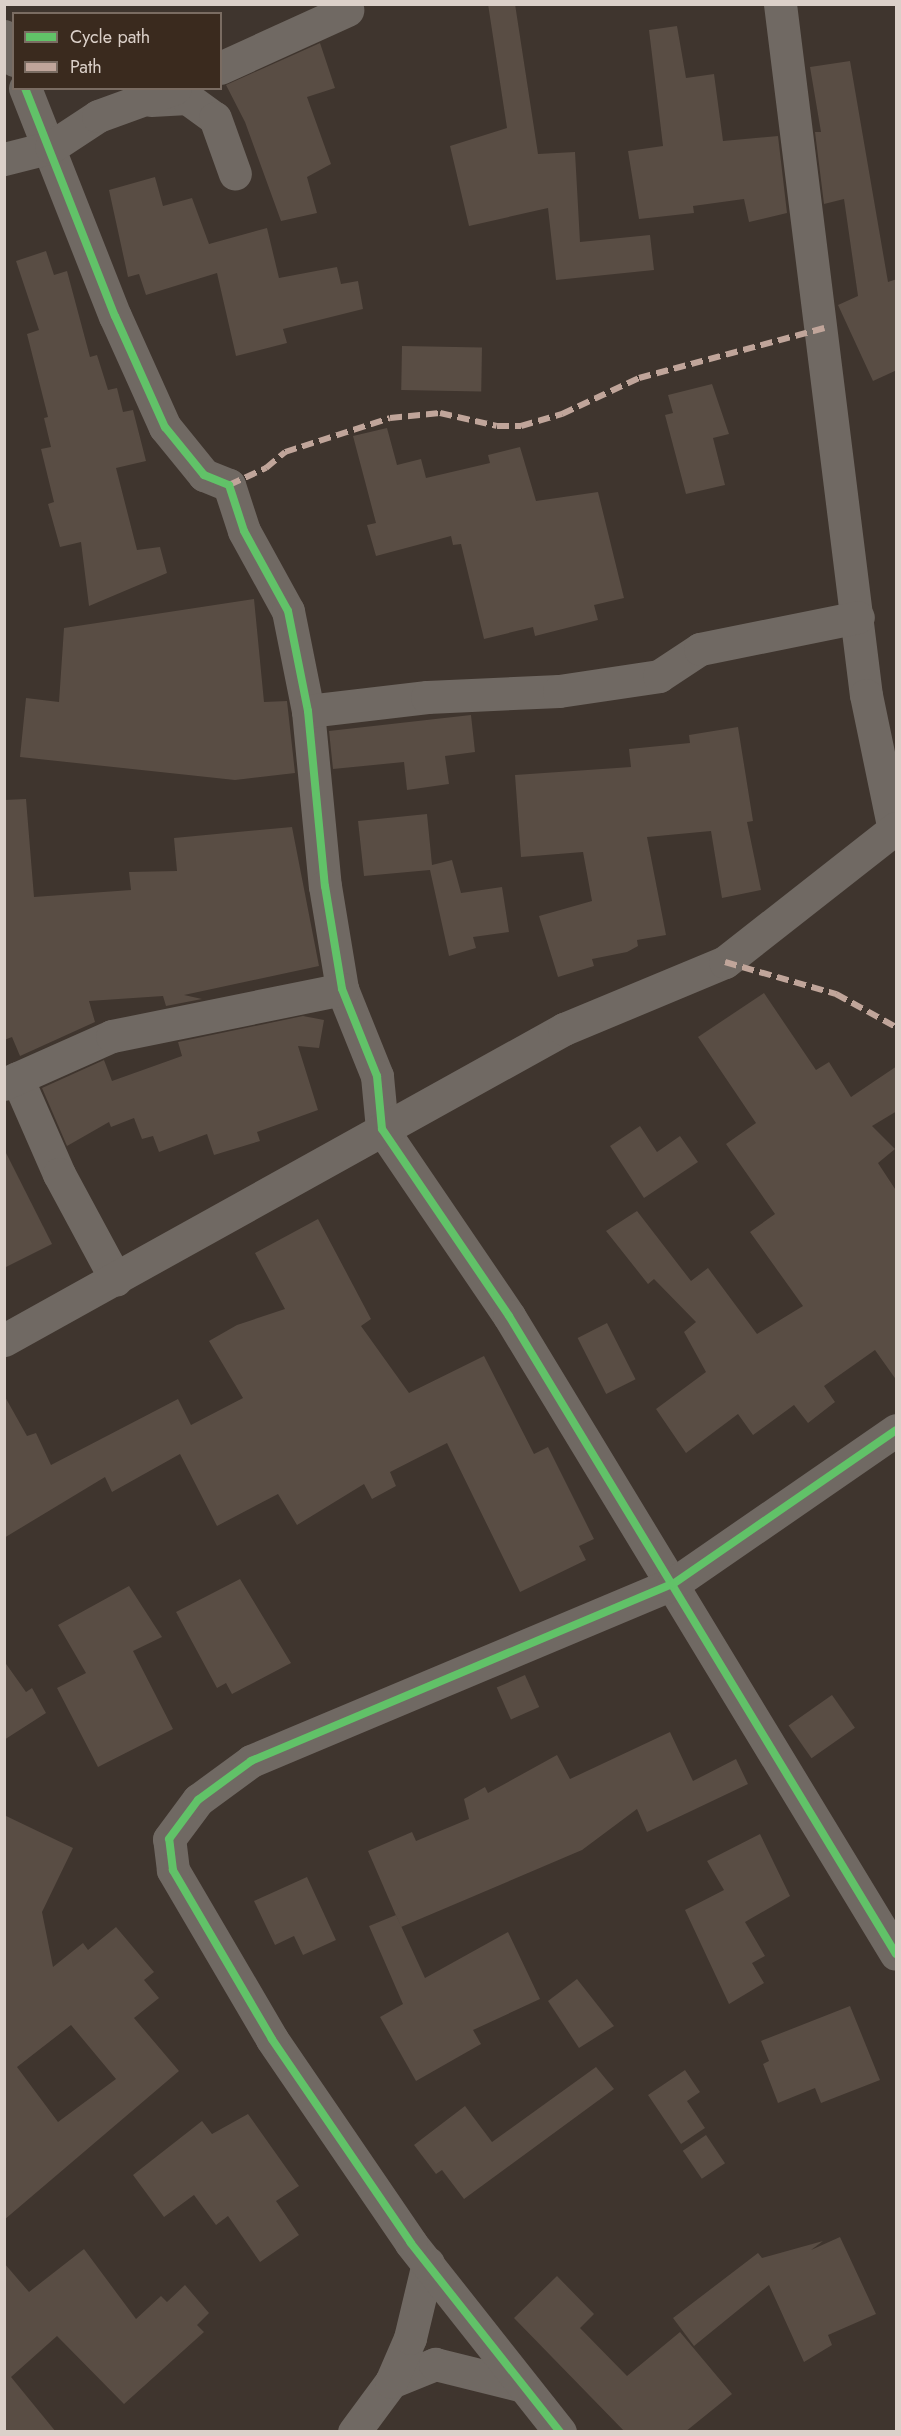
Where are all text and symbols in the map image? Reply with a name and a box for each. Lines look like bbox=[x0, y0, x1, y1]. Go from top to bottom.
legend bbox=[12, 12, 222, 90]
text: Cycle path bbox=[70, 24, 150, 50]
text: Path bbox=[70, 54, 102, 80]

